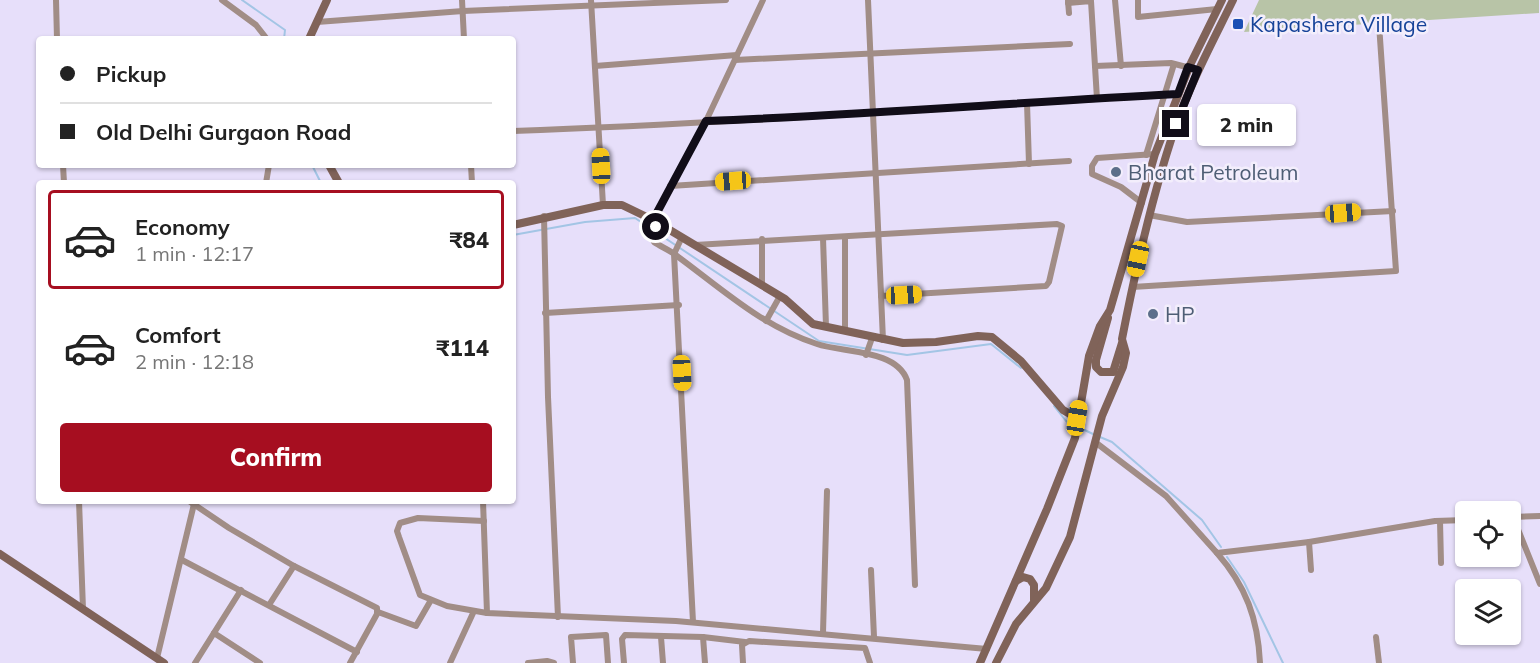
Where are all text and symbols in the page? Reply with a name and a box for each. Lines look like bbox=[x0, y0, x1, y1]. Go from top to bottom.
place label: Kapashera Village bbox=[1250, 11, 1427, 37]
marker: Kapashera Village bbox=[1231, 17, 1245, 31]
text: Pickup bbox=[96, 60, 166, 88]
callout: 2 min bbox=[1197, 103, 1296, 145]
route end bbox=[1162, 110, 1189, 137]
text: 2 min bbox=[1220, 112, 1273, 137]
text: Old Delhi Gurgaon Road bbox=[96, 118, 351, 146]
car bbox=[591, 148, 611, 184]
place label: Bharat Petroleum bbox=[1128, 159, 1299, 185]
marker: Bharat Petroleum bbox=[1109, 165, 1123, 179]
car bbox=[714, 171, 752, 191]
car bbox=[1324, 203, 1362, 223]
icon: car bbox=[63, 213, 117, 267]
text: Economy bbox=[135, 213, 230, 241]
route start bbox=[642, 213, 669, 240]
text: ₹84 bbox=[449, 226, 489, 254]
car bbox=[1125, 240, 1151, 278]
text: 1 min · 12:17 bbox=[135, 241, 254, 266]
car bbox=[886, 285, 922, 305]
place label: HP bbox=[1165, 301, 1195, 327]
marker: HP bbox=[1146, 307, 1160, 321]
icon: car bbox=[63, 321, 117, 375]
text: Comfort bbox=[135, 321, 221, 349]
text: ₹114 bbox=[436, 334, 489, 362]
text: 2 min · 12:18 bbox=[135, 349, 254, 374]
car bbox=[672, 355, 692, 391]
car bbox=[1065, 399, 1089, 437]
button: Confirm bbox=[60, 423, 492, 492]
map controls bbox=[1455, 501, 1521, 645]
button: locate bbox=[1455, 501, 1521, 567]
button: layers bbox=[1455, 579, 1521, 645]

